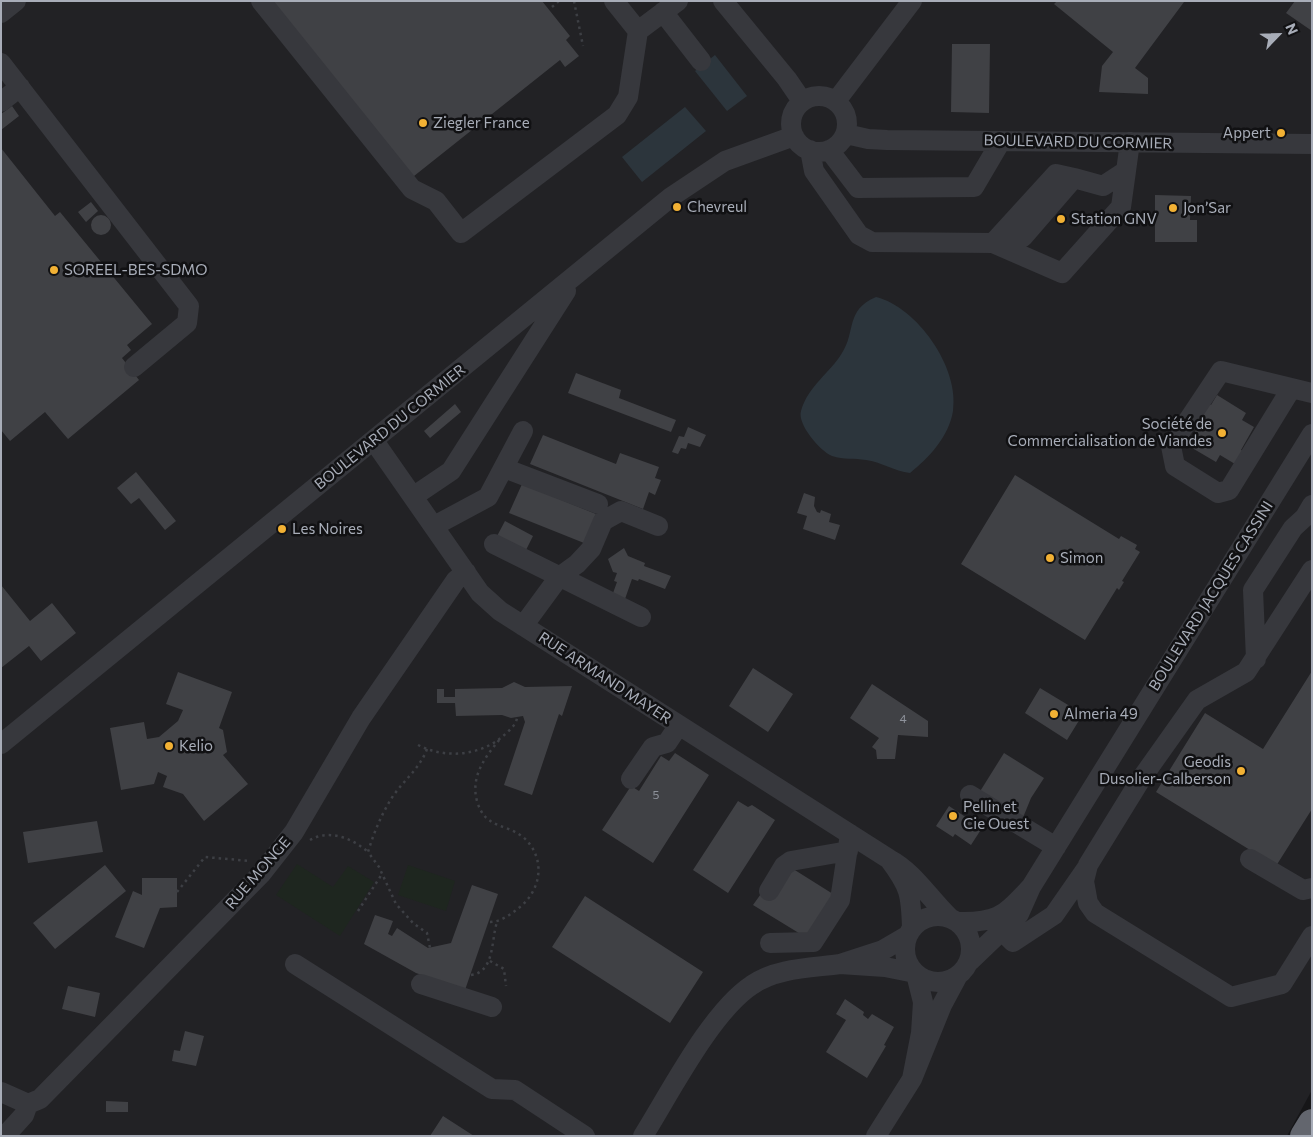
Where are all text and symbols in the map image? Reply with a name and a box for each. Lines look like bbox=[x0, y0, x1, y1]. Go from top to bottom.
north arrow bbox=[1253, 10, 1303, 60]
text: N bbox=[1282, 20, 1302, 37]
place label: Ziegler France bbox=[433, 114, 530, 132]
marker: Ziegler France bbox=[417, 117, 429, 129]
place label: Appert bbox=[1223, 124, 1271, 142]
marker: Appert bbox=[1275, 127, 1287, 139]
street label: BOULEVARD DU CORMIER bbox=[983, 131, 1173, 153]
place label: Chevreul bbox=[687, 198, 747, 216]
place label: Jon’Sar bbox=[1183, 199, 1231, 217]
marker: Chevreul bbox=[671, 201, 683, 213]
marker: Jon’Sar bbox=[1167, 202, 1179, 214]
place label: Station GNV bbox=[1071, 210, 1157, 228]
marker: Station GNV bbox=[1055, 213, 1067, 225]
place label: SOREEL-BES-SDMO bbox=[64, 261, 207, 279]
marker: SOREEL-BES-SDMO bbox=[48, 264, 60, 276]
street label: BOULEVARD DU CORMIER bbox=[311, 361, 469, 493]
place label: Société de Commercialisation de Viandes bbox=[1008, 415, 1212, 450]
marker: Société de Commercialisation de Viandes bbox=[1216, 427, 1228, 439]
street label: BOULEVARD JACQUES CASSINI bbox=[1145, 498, 1277, 694]
place label: Les Noires bbox=[292, 520, 363, 538]
marker: Les Noires bbox=[276, 523, 288, 535]
place label: Simon bbox=[1060, 549, 1103, 567]
marker: Simon bbox=[1044, 552, 1056, 564]
street label: RUE ARMAND MAYER bbox=[535, 628, 675, 728]
place label: Almeria 49 bbox=[1064, 705, 1138, 723]
marker: Almeria 49 bbox=[1048, 708, 1060, 720]
house number: 4 bbox=[899, 712, 907, 726]
place label: Kelio bbox=[179, 737, 213, 755]
marker: Kelio bbox=[163, 740, 175, 752]
place label: Geodis Dusolier-Calberson bbox=[1099, 753, 1231, 788]
marker: Geodis Dusolier-Calberson bbox=[1235, 765, 1247, 777]
house number: 5 bbox=[653, 788, 659, 802]
place label: Pellin et Cie Ouest bbox=[963, 798, 1029, 833]
marker: Pellin et Cie Ouest bbox=[947, 810, 959, 822]
street label: RUE MONGE bbox=[222, 833, 294, 913]

